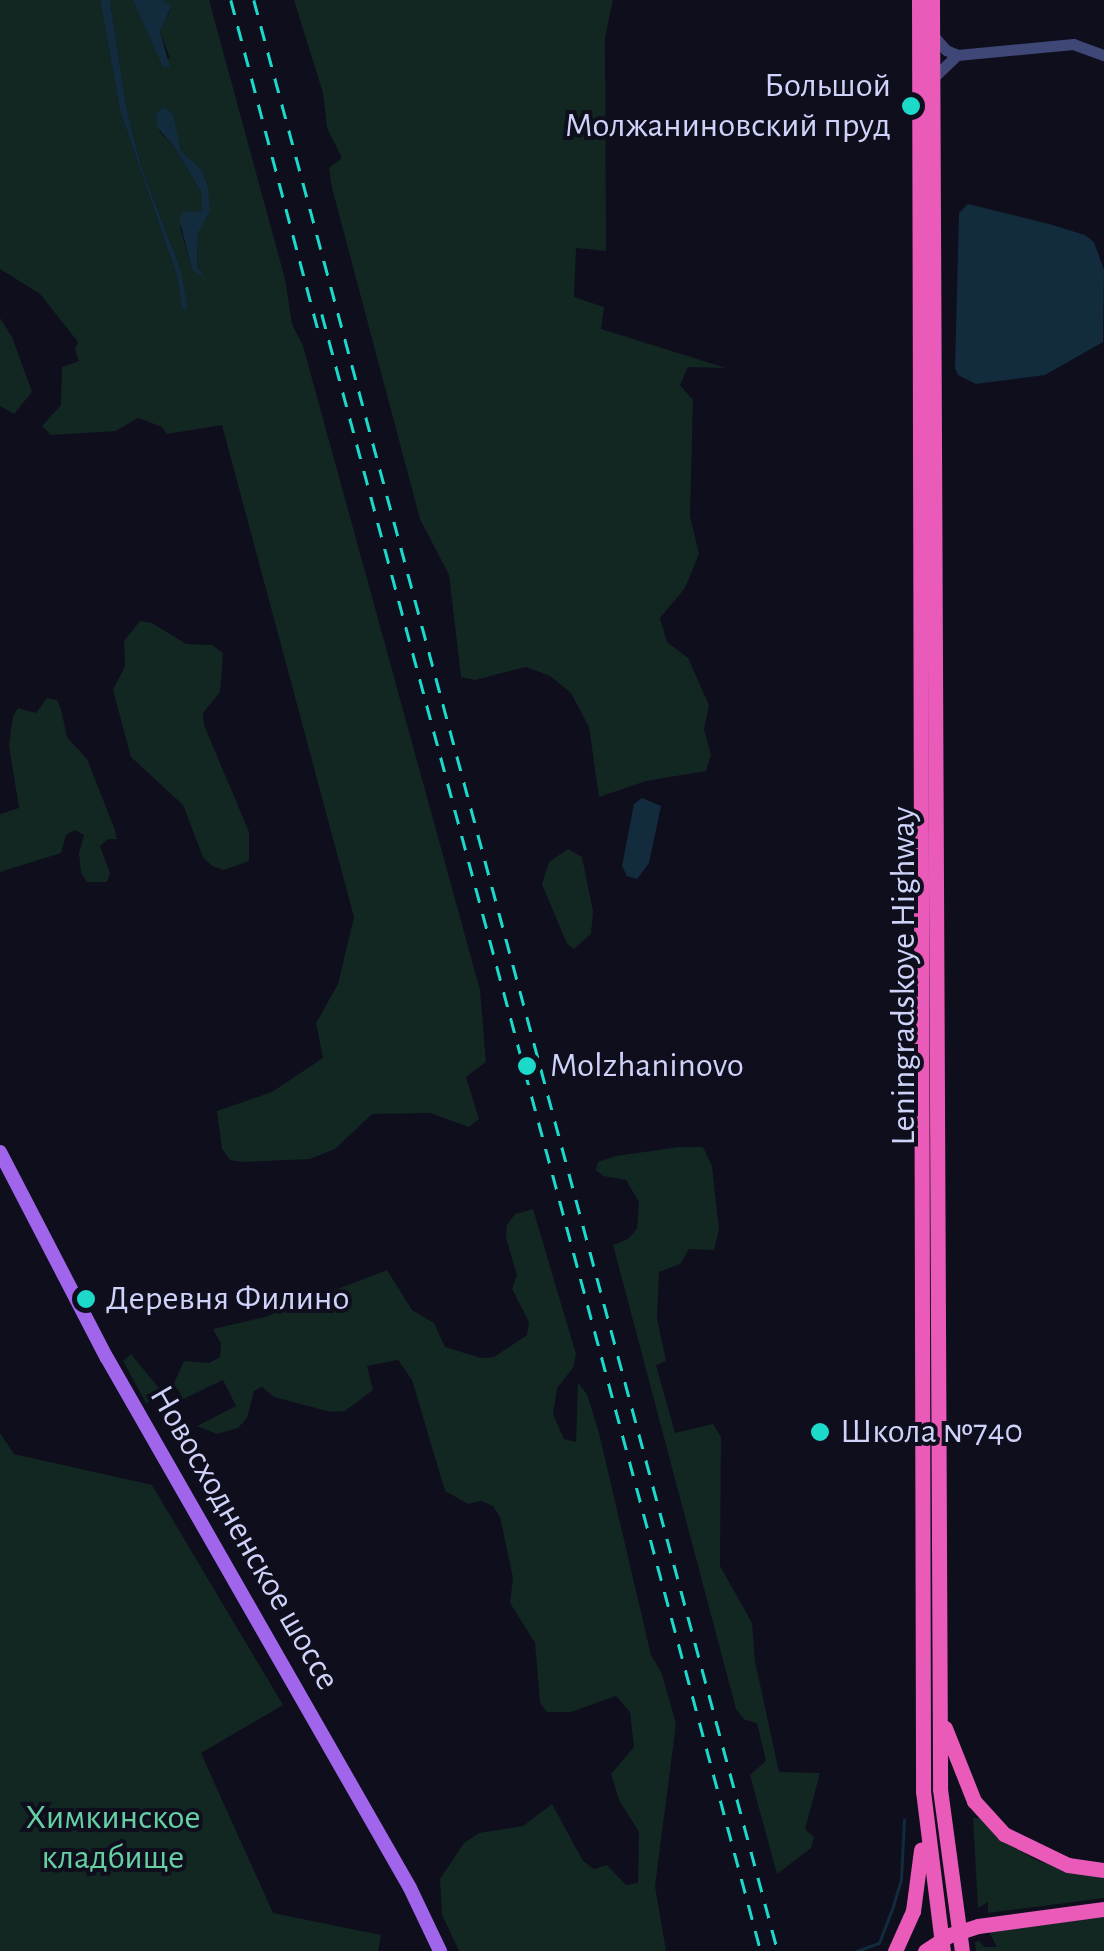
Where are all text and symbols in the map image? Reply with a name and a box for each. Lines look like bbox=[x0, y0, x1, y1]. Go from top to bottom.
place label: Большой Молжаниновский пруд bbox=[565, 65, 891, 147]
marker: Большой Молжаниновский пруд bbox=[900, 95, 922, 117]
street label: Leningradskoye Highway bbox=[883, 806, 925, 1146]
place label: Molzhaninovo bbox=[550, 1045, 744, 1087]
marker: Molzhaninovo bbox=[514, 1053, 540, 1079]
place label: Деревня Филино bbox=[106, 1278, 349, 1320]
marker: Деревня Филино bbox=[75, 1288, 97, 1310]
street label: Новосходненское шоссе bbox=[140, 1378, 348, 1698]
place label: Школа №740 bbox=[840, 1411, 1023, 1453]
marker: Школа №740 bbox=[809, 1421, 831, 1443]
park label: Химкинское кладбище bbox=[25, 1797, 201, 1879]

